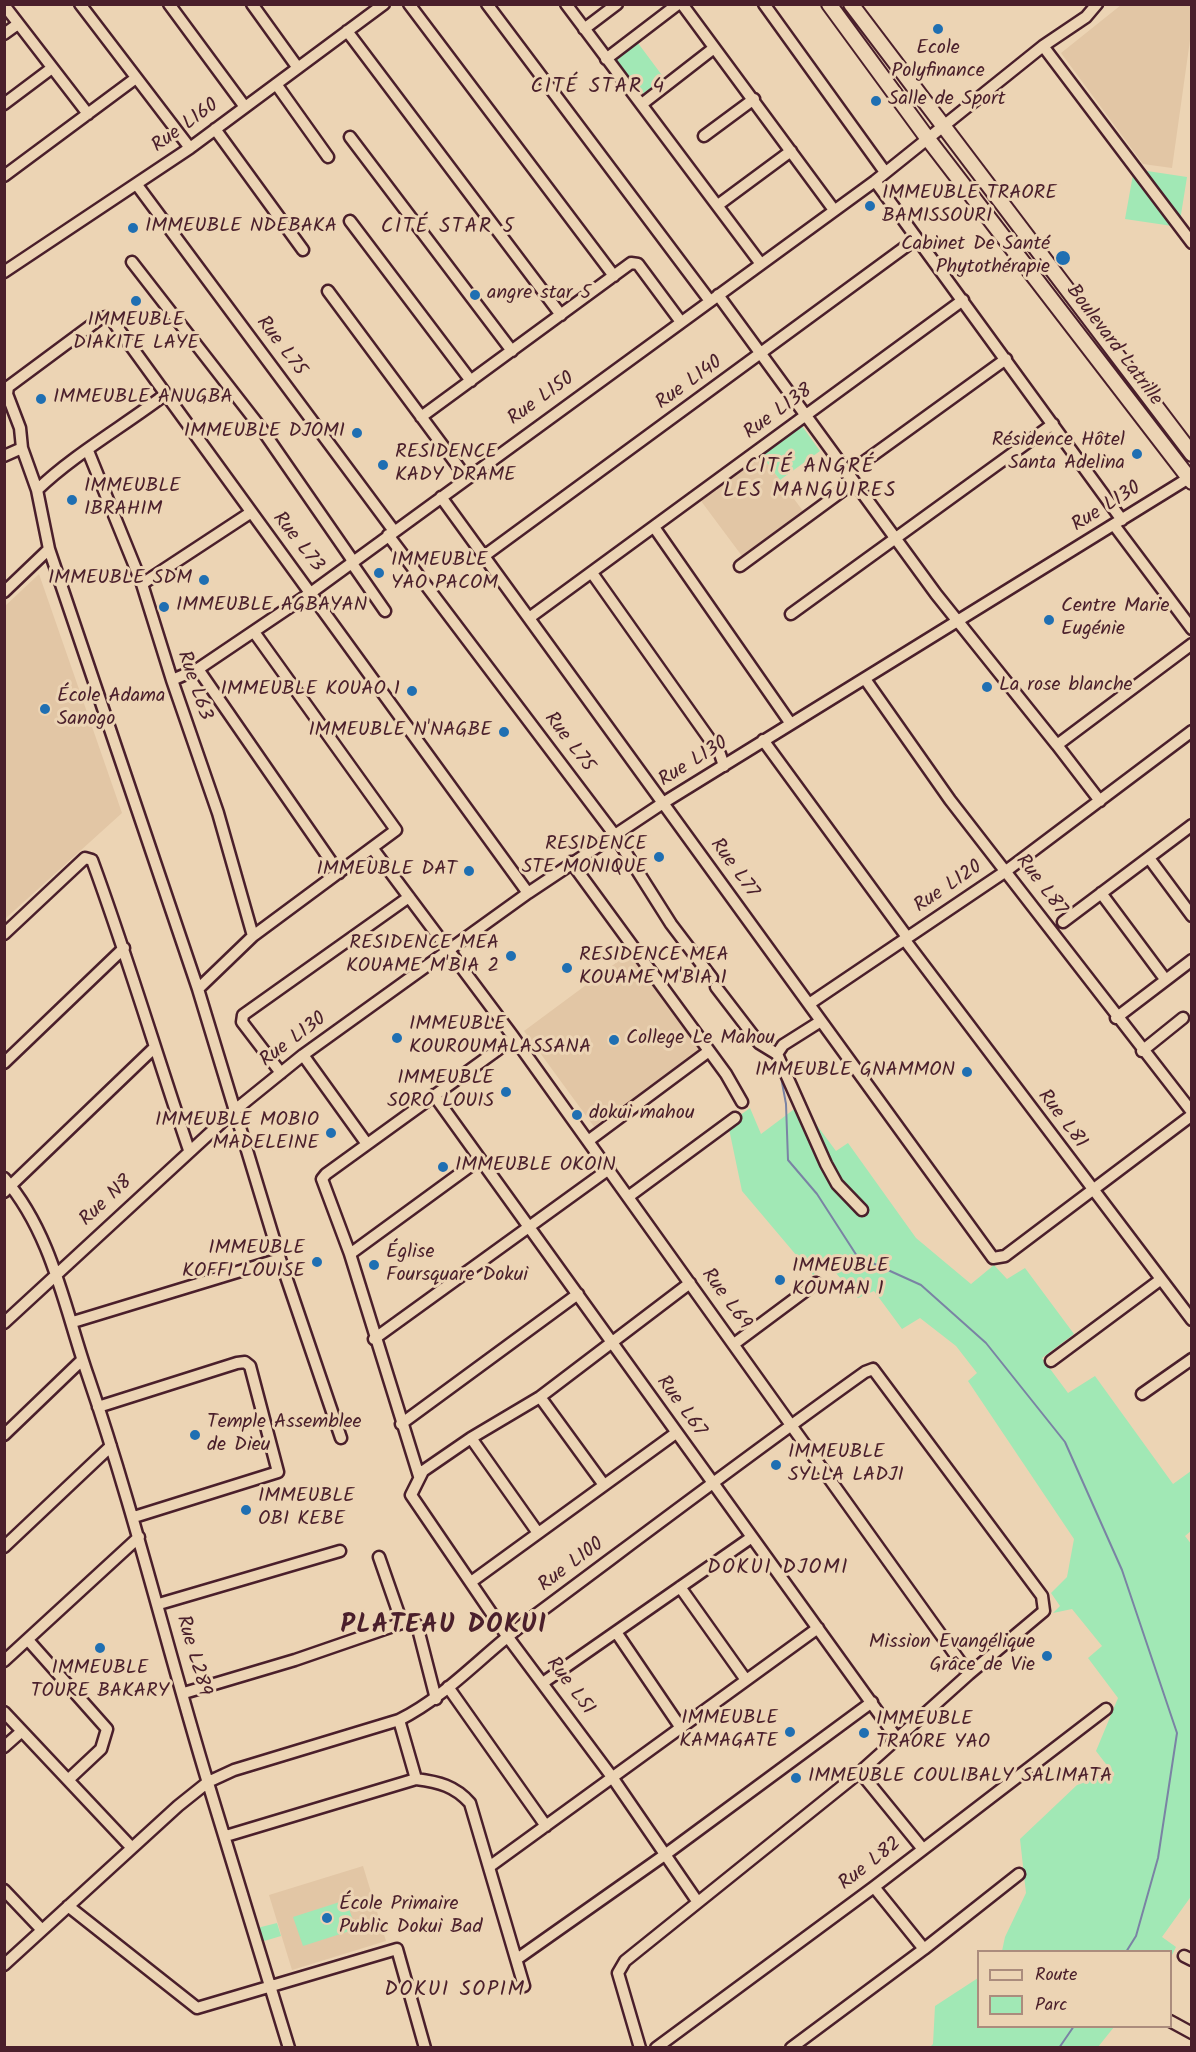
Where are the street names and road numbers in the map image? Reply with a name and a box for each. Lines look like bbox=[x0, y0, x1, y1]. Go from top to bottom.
street label: Rue L160 bbox=[148, 95, 224, 159]
street label: Boulevard Latrille bbox=[1059, 280, 1167, 412]
street label: Rue L75 bbox=[250, 312, 310, 382]
street label: Rue L140 bbox=[652, 352, 728, 416]
street label: Rue L150 bbox=[504, 368, 580, 432]
street label: Rue L138 bbox=[740, 380, 818, 446]
street label: Rue L130 bbox=[1068, 477, 1146, 539]
street label: Rue L73 bbox=[266, 508, 328, 578]
street label: Rue L63 bbox=[170, 648, 216, 724]
street label: Rue L75 bbox=[538, 708, 598, 778]
street label: Rue L130 bbox=[655, 732, 733, 794]
street label: Rue L77 bbox=[703, 835, 763, 903]
street label: Rue L87 bbox=[1009, 851, 1071, 921]
street label: Rue L120 bbox=[910, 856, 988, 920]
street label: Rue L130 bbox=[256, 1008, 332, 1074]
street label: Rue L81 bbox=[1031, 1086, 1091, 1154]
street label: Rue N8 bbox=[75, 1171, 139, 1233]
street label: Rue L69 bbox=[695, 1265, 755, 1335]
street label: Rue L67 bbox=[650, 1372, 710, 1442]
street label: Rue L100 bbox=[535, 1534, 609, 1598]
street label: Rue L289 bbox=[169, 1613, 215, 1699]
street label: Rue L51 bbox=[539, 1653, 599, 1721]
street label: Rue L82 bbox=[835, 1833, 907, 1897]

